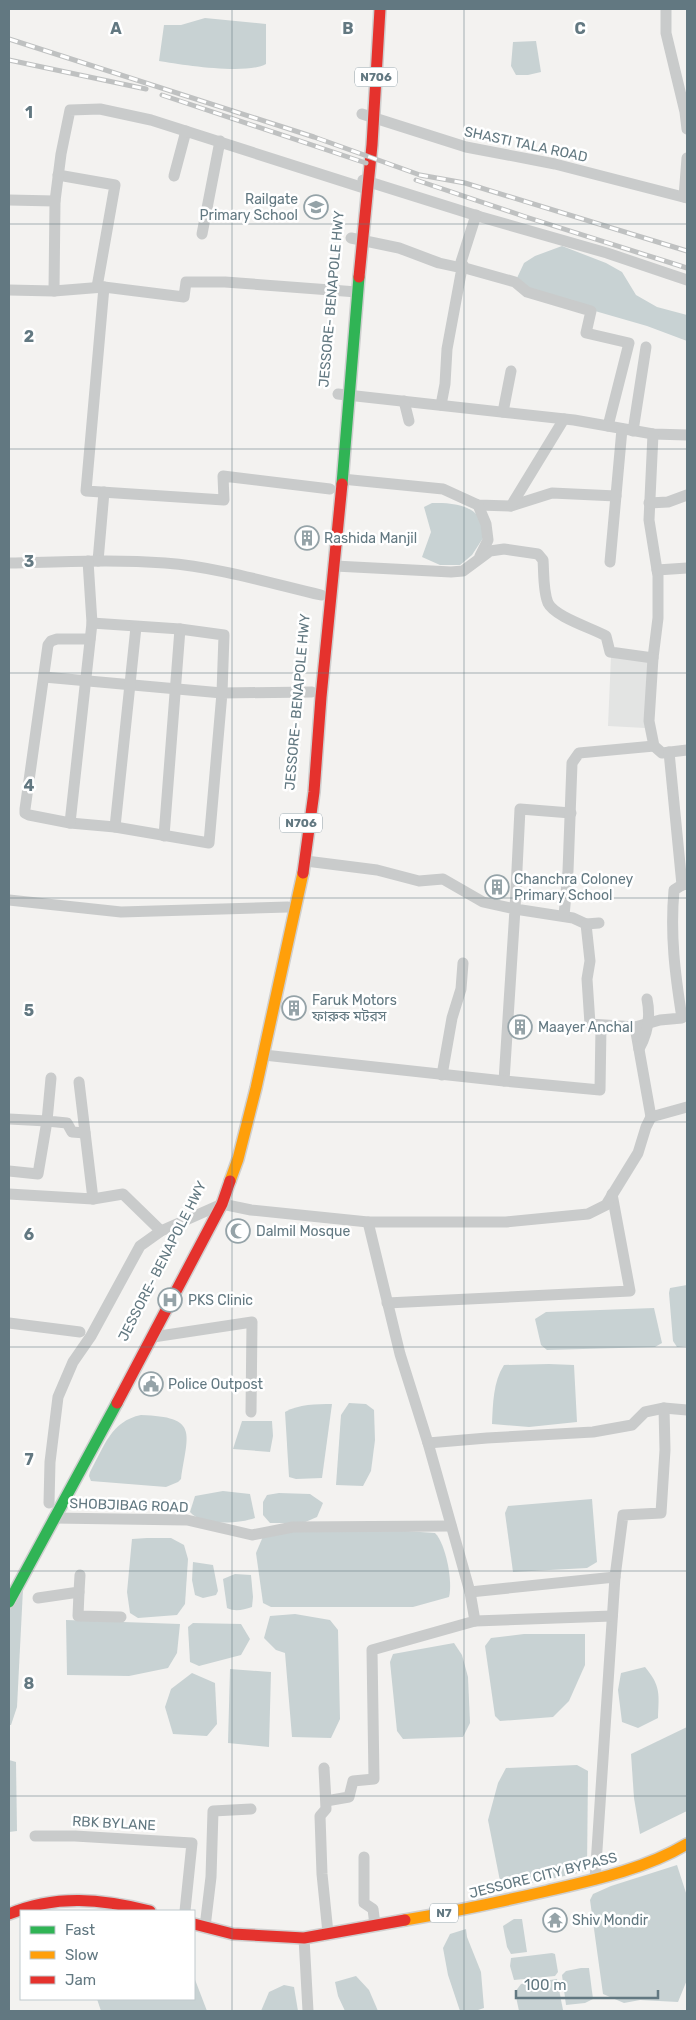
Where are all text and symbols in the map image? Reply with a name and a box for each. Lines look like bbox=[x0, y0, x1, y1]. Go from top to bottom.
text: A bbox=[110, 19, 122, 38]
text: B bbox=[342, 19, 354, 38]
text: C bbox=[574, 19, 586, 38]
road number: N706 bbox=[355, 68, 397, 86]
text: 1 bbox=[25, 103, 33, 122]
street label: SHASTI TALA ROAD bbox=[463, 123, 589, 166]
place label: Railgate Primary School bbox=[200, 191, 298, 224]
school or university icon: Railgate Primary School bbox=[303, 194, 329, 220]
street label: JESSORE- BENAPOLE HWY bbox=[315, 210, 348, 388]
text: 2 bbox=[24, 327, 34, 346]
building icon: Rashida Manjil bbox=[294, 525, 320, 551]
place label: Rashida Manjil bbox=[324, 530, 417, 547]
text: 3 bbox=[24, 552, 34, 571]
street label: JESSORE- BENAPOLE HWY bbox=[281, 613, 314, 791]
text: 4 bbox=[24, 776, 35, 795]
road number: N706 bbox=[280, 814, 322, 832]
place label: Chanchra Coloney Primary School bbox=[514, 871, 634, 904]
building icon: Chanchra Coloney Primary School bbox=[484, 874, 510, 900]
place label: Faruk Motors ফারুক মটরস bbox=[311, 992, 397, 1025]
building icon: Faruk Motors ফারুক মটরস bbox=[281, 995, 307, 1021]
text: 5 bbox=[24, 1001, 34, 1020]
building icon: Maayer Anchal bbox=[507, 1014, 533, 1040]
place label: Maayer Anchal bbox=[538, 1019, 633, 1036]
street label: JESSORE- BENAPOLE HWY bbox=[115, 1178, 210, 1344]
mosque icon: Dalmil Mosque bbox=[225, 1218, 251, 1244]
place label: Dalmil Mosque bbox=[256, 1223, 351, 1240]
text: 6 bbox=[24, 1225, 34, 1244]
hospital icon: PKS Clinic bbox=[157, 1287, 183, 1313]
place label: PKS Clinic bbox=[188, 1292, 253, 1309]
public building icon: Police Outpost bbox=[138, 1371, 164, 1397]
place label: Police Outpost bbox=[168, 1376, 264, 1393]
text: 7 bbox=[24, 1450, 34, 1469]
street label: SHOBJIBAG ROAD bbox=[69, 1495, 189, 1516]
text: 8 bbox=[24, 1674, 35, 1693]
street label: RBK BYLANE bbox=[72, 1813, 156, 1834]
street label: JESSORE CITY BYPASS bbox=[467, 1849, 619, 1902]
road number: N7 bbox=[430, 1904, 458, 1922]
temple icon: Shiv Mondir bbox=[542, 1907, 568, 1933]
legend bbox=[20, 1910, 195, 2000]
place label: Shiv Mondir bbox=[572, 1912, 649, 1929]
text: Fast bbox=[65, 1921, 95, 1939]
text: Slow bbox=[65, 1946, 98, 1964]
scale bar bbox=[516, 1968, 658, 2000]
text: Jam bbox=[65, 1971, 96, 1989]
text: 100 m bbox=[524, 1976, 566, 1994]

